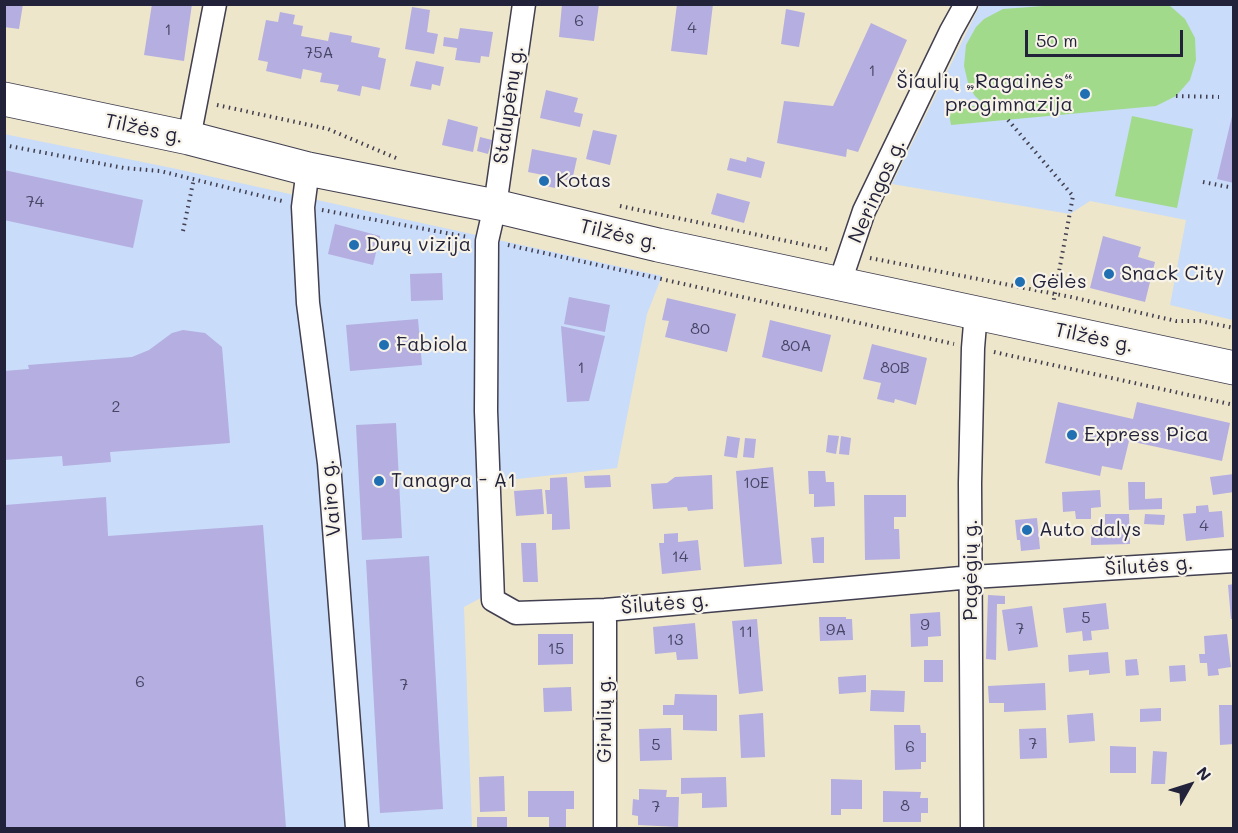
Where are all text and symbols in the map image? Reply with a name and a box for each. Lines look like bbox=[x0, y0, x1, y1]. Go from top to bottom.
house number: 6 bbox=[574, 11, 584, 31]
house number: 4 bbox=[687, 18, 697, 38]
scale bar bbox=[1028, 18, 1186, 56]
house number: 1 bbox=[164, 20, 172, 40]
text: 50 m bbox=[1036, 28, 1078, 52]
house number: 75A bbox=[304, 43, 334, 63]
street label: Stalupėnų g. bbox=[489, 44, 529, 166]
house number: 1 bbox=[868, 61, 876, 81]
place label: Šiaulių „Ragainės“ progimnazija bbox=[897, 70, 1073, 117]
marker: Šiaulių „Ragainės“ progimnazija bbox=[1078, 87, 1092, 101]
street label: Tilžės g. bbox=[102, 109, 186, 149]
street label: Neringos g. bbox=[843, 135, 911, 247]
place label: Kotas bbox=[556, 169, 611, 193]
marker: Kotas bbox=[537, 174, 551, 188]
house number: 74 bbox=[26, 192, 44, 212]
street label: Tilžės g. bbox=[577, 214, 661, 256]
place label: Durų vizija bbox=[366, 233, 471, 257]
marker: Durų vizija bbox=[347, 238, 361, 252]
place label: Snack City bbox=[1121, 262, 1224, 286]
marker: Snack City bbox=[1102, 267, 1116, 281]
place label: Gėlės bbox=[1032, 270, 1087, 294]
marker: Gėlės bbox=[1013, 275, 1027, 289]
street label: Tilžės g. bbox=[1052, 318, 1136, 358]
house number: 80 bbox=[690, 319, 710, 339]
place label: Fabiola bbox=[396, 333, 468, 357]
house number: 80A bbox=[781, 336, 811, 356]
marker: Fabiola bbox=[377, 338, 391, 352]
house number: 1 bbox=[577, 358, 585, 378]
house number: 80B bbox=[880, 358, 910, 378]
house number: 2 bbox=[112, 397, 120, 417]
place label: Express Pica bbox=[1084, 423, 1209, 447]
marker: Express Pica bbox=[1065, 428, 1079, 442]
street label: Vairo g. bbox=[316, 458, 346, 538]
place label: Tanagra - A1 bbox=[391, 469, 516, 493]
house number: 10E bbox=[743, 473, 769, 493]
marker: Tanagra - A1 bbox=[372, 474, 386, 488]
house number: 4 bbox=[1199, 516, 1209, 536]
place label: Auto dalys bbox=[1039, 518, 1141, 542]
street label: Pagėgių g. bbox=[959, 519, 983, 621]
marker: Auto dalys bbox=[1020, 523, 1034, 537]
house number: 14 bbox=[672, 547, 688, 567]
street label: Šilutės g. bbox=[1104, 551, 1194, 581]
street label: Šilutės g. bbox=[620, 588, 710, 620]
house number: 5 bbox=[1081, 608, 1091, 628]
house number: 9 bbox=[920, 615, 930, 635]
house number: 7 bbox=[1016, 619, 1024, 639]
house number: 9A bbox=[826, 620, 846, 640]
house number: 11 bbox=[739, 622, 753, 642]
house number: 13 bbox=[667, 630, 683, 650]
house number: 15 bbox=[548, 639, 564, 659]
house number: 6 bbox=[135, 672, 145, 692]
house number: 7 bbox=[400, 675, 408, 695]
street label: Girulių g. bbox=[593, 675, 617, 763]
house number: 7 bbox=[1029, 734, 1037, 754]
house number: 5 bbox=[651, 735, 661, 755]
house number: 6 bbox=[905, 737, 915, 757]
north arrow bbox=[1160, 755, 1220, 815]
text: N bbox=[1192, 762, 1216, 785]
house number: 8 bbox=[900, 796, 910, 816]
house number: 7 bbox=[652, 797, 660, 817]

